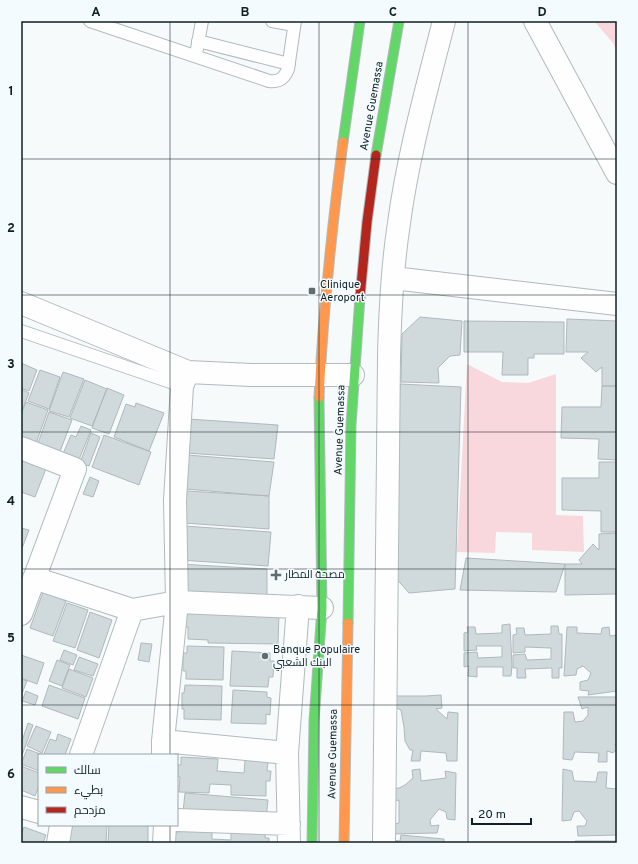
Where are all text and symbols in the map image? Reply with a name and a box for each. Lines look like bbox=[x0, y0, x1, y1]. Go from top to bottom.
text: A bbox=[91, 5, 101, 21]
text: B bbox=[241, 5, 250, 21]
text: C bbox=[389, 5, 397, 21]
text: D bbox=[537, 5, 547, 21]
street label: Avenue Guemassa bbox=[357, 60, 387, 152]
text: 1 bbox=[8, 84, 14, 100]
text: 2 bbox=[7, 221, 15, 237]
place label: Clinique Aeroport bbox=[320, 278, 365, 305]
marker: Clinique Aeroport bbox=[307, 286, 317, 296]
text: 3 bbox=[7, 357, 15, 373]
street label: Avenue Guemassa bbox=[331, 384, 349, 475]
text: 4 bbox=[7, 494, 15, 510]
place label: مصحة المطار bbox=[284, 568, 345, 582]
marker: مصحة المطار bbox=[270, 569, 282, 581]
text: 5 bbox=[7, 631, 15, 647]
place label: Banque Populaire البنك الشعبي bbox=[273, 643, 360, 671]
marker: Banque Populaire البنك الشعبي bbox=[260, 651, 270, 661]
street label: Avenue Guemassa bbox=[325, 709, 341, 799]
legend bbox=[38, 754, 178, 826]
text: سالك bbox=[74, 763, 101, 779]
text: 6 bbox=[7, 767, 15, 783]
text: بطيء bbox=[74, 783, 103, 800]
scale bar bbox=[472, 800, 531, 826]
text: مزدحم bbox=[74, 803, 106, 819]
text: 20 m bbox=[478, 807, 506, 823]

